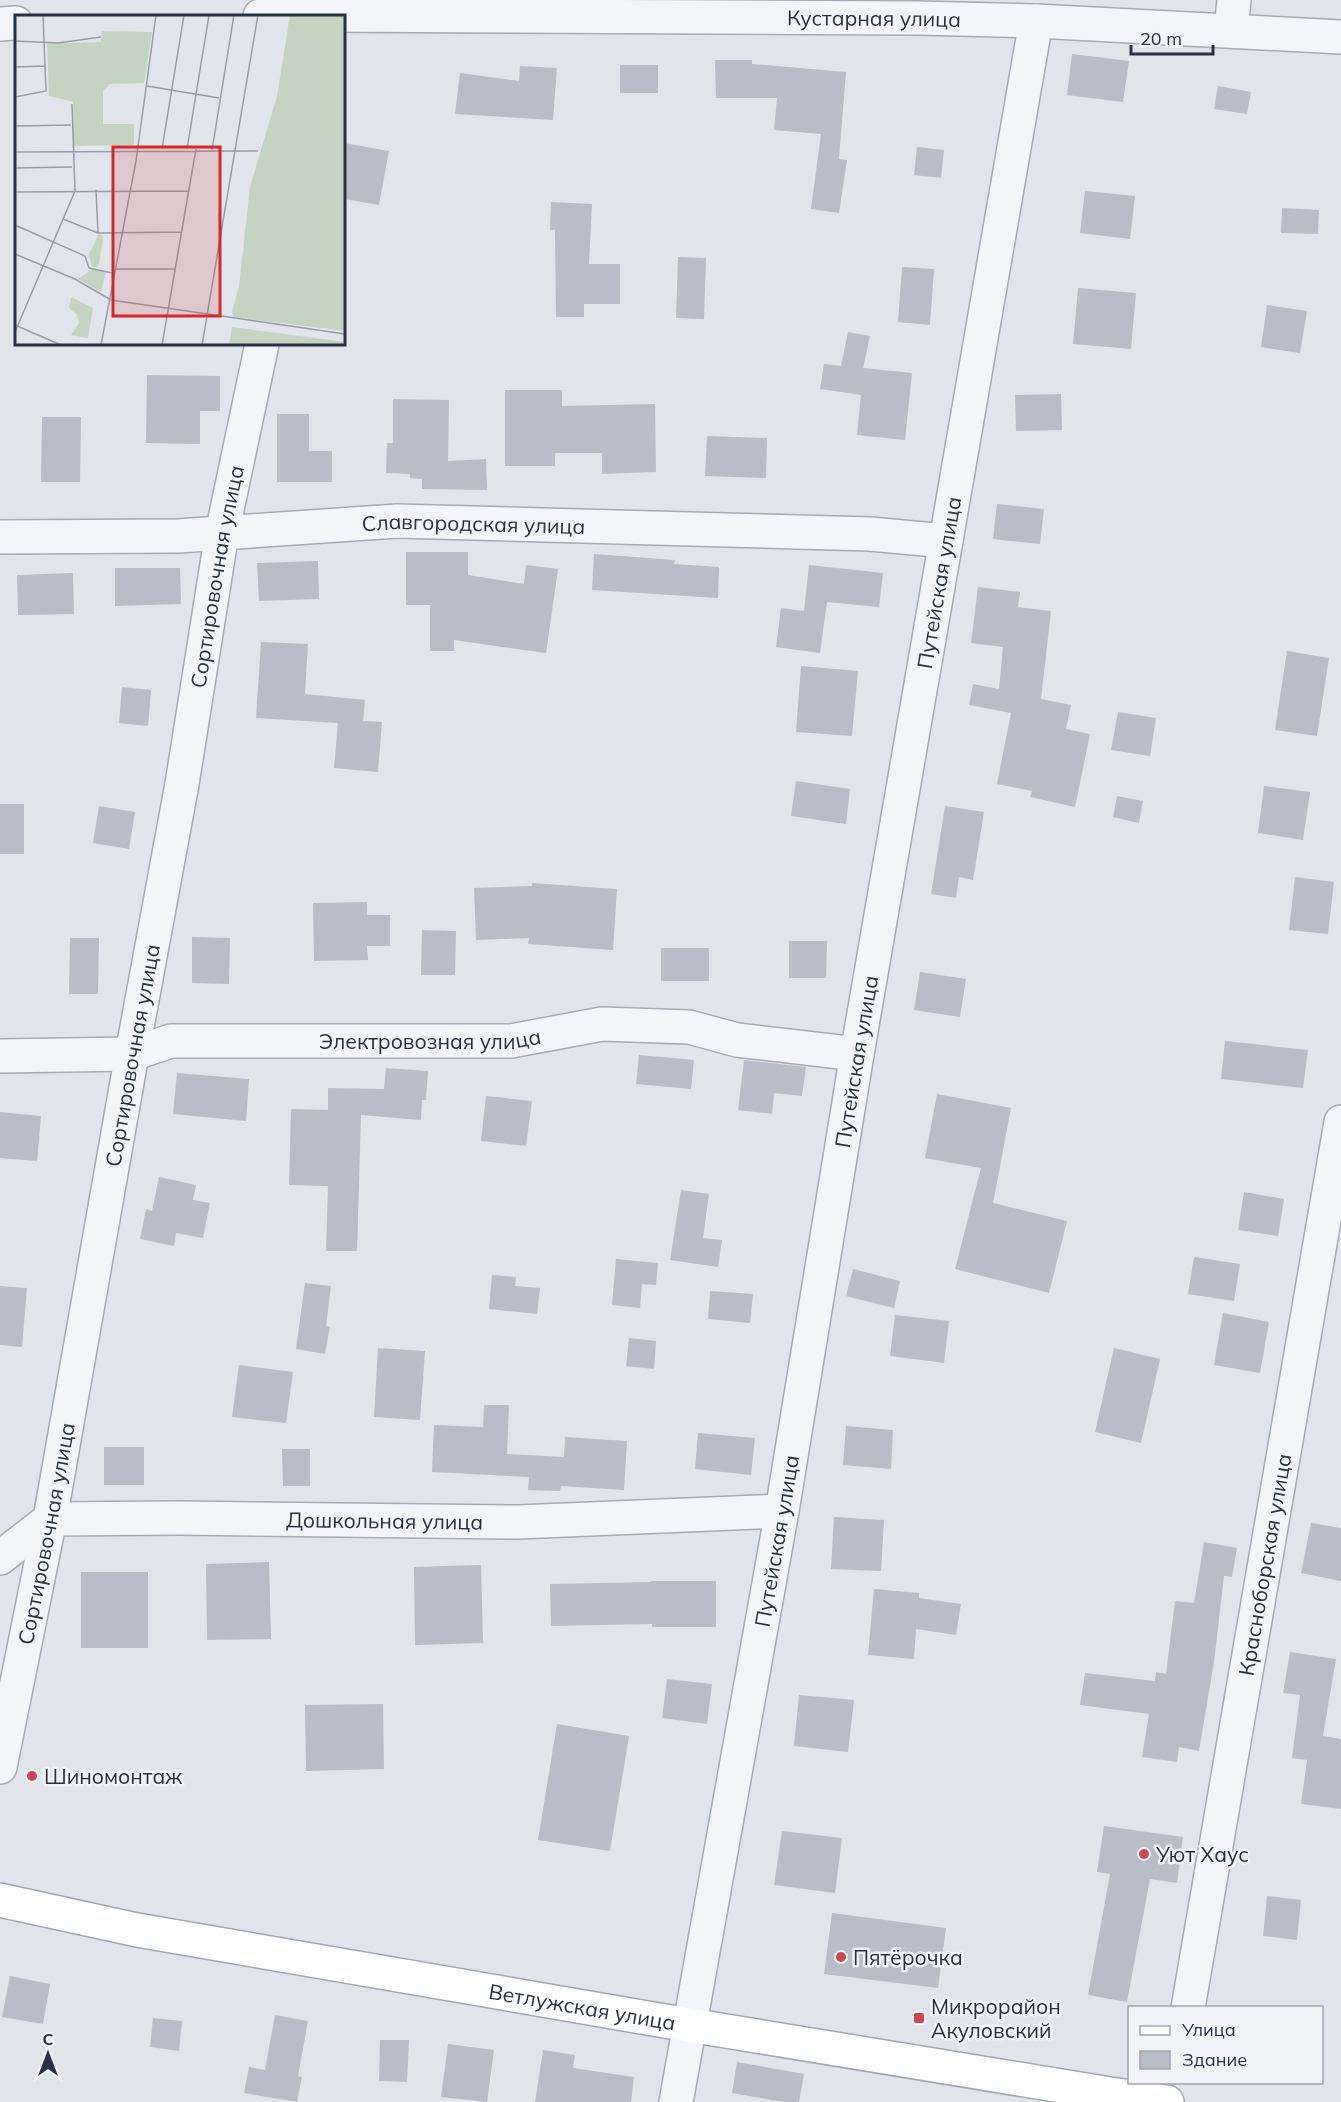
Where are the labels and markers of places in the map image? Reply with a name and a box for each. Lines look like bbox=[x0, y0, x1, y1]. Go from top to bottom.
place label: Шиномонтаж bbox=[44, 1763, 182, 1789]
marker: Шиномонтаж bbox=[25, 1769, 39, 1783]
place label: Уют Хаус bbox=[1155, 1841, 1249, 1867]
marker: Уют Хаус bbox=[1137, 1847, 1151, 1861]
place label: Пятёрочка bbox=[853, 1944, 963, 1970]
marker: Пятёрочка bbox=[834, 1950, 848, 1964]
place label: Микрорайон Акуловский bbox=[931, 1993, 1061, 2043]
marker: Микрорайон Акуловский bbox=[912, 2011, 926, 2025]

